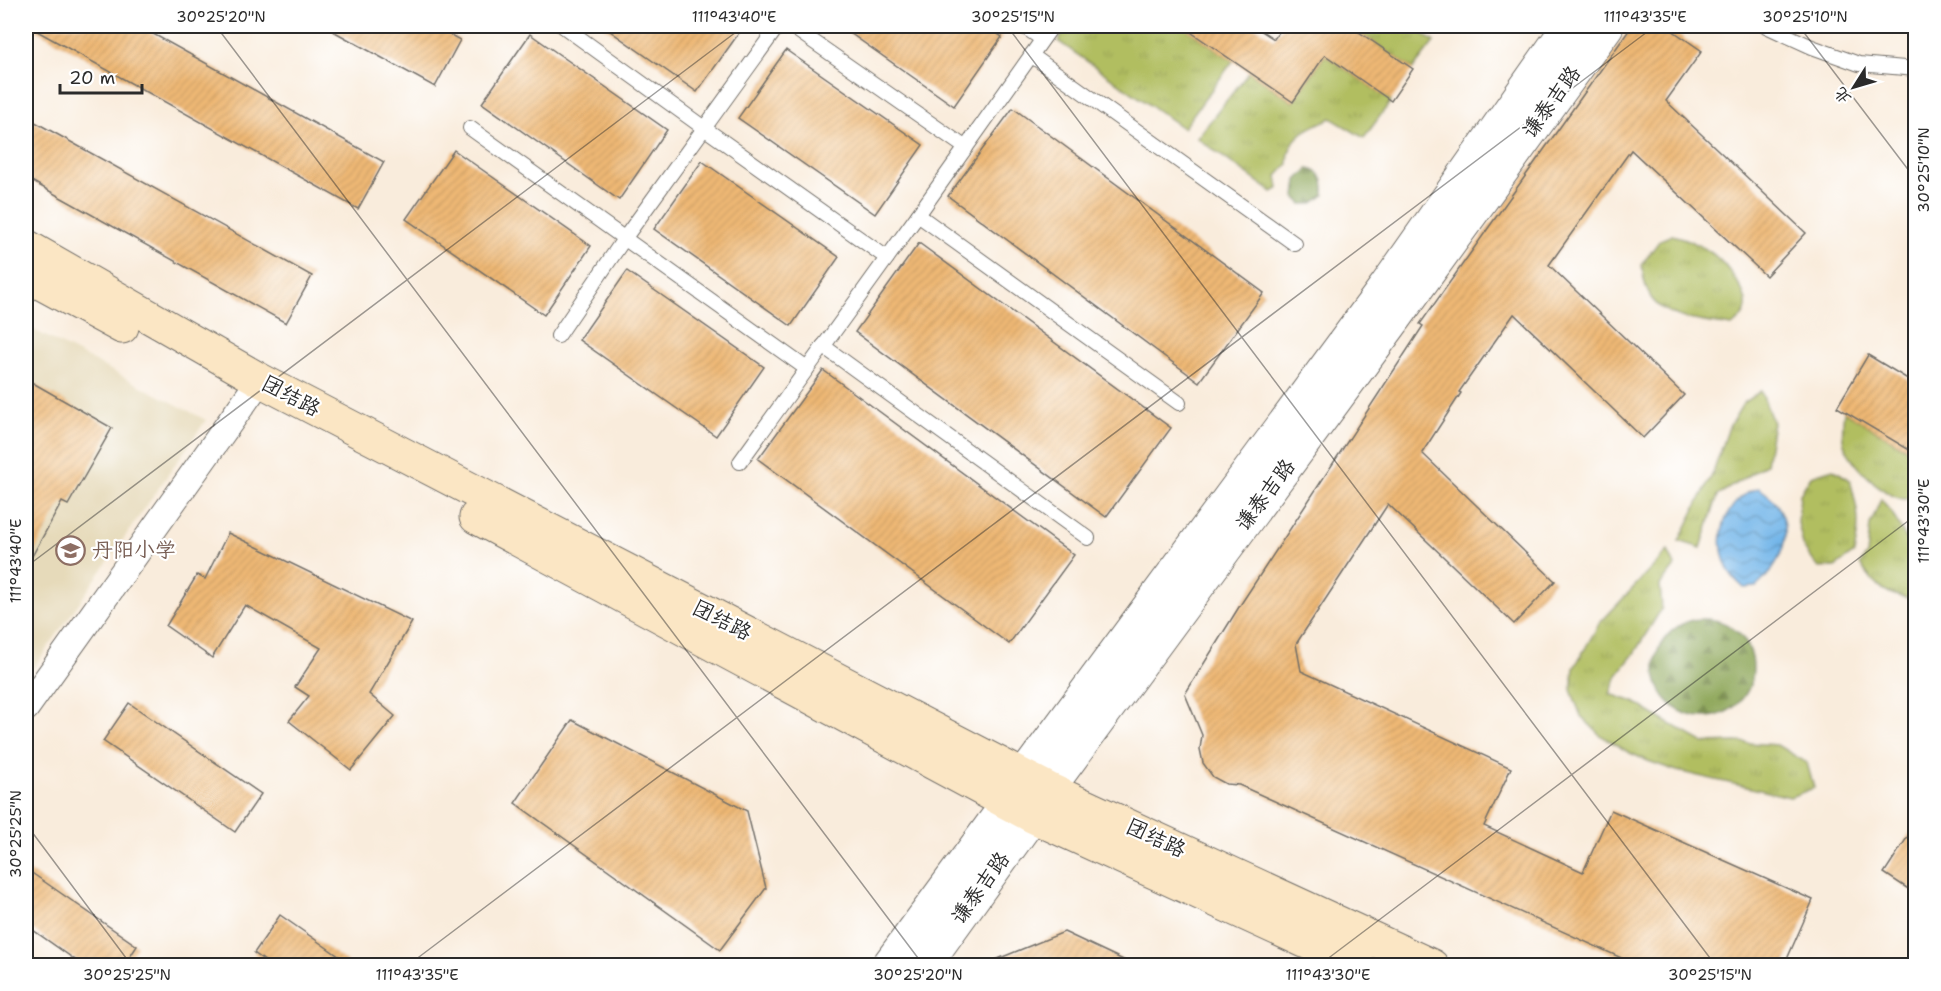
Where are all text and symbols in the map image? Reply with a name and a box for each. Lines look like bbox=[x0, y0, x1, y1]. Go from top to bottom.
text: 30°25'20"N bbox=[176, 7, 266, 27]
text: 111°43'40"E bbox=[692, 7, 776, 27]
text: 30°25'15"N bbox=[971, 7, 1055, 27]
text: 111°43'35"E bbox=[1603, 7, 1687, 27]
text: 30°25'10"N bbox=[1762, 7, 1848, 27]
scale bar bbox=[60, 57, 142, 95]
north arrow bbox=[1824, 57, 1884, 117]
street label: 谦泰吉路 bbox=[1515, 60, 1587, 144]
text: 20 m bbox=[69, 66, 115, 90]
text: 北 bbox=[1829, 83, 1856, 108]
text: 30°25'10"N bbox=[1914, 127, 1934, 213]
street label: 团结路 bbox=[257, 369, 325, 423]
street label: 谦泰吉路 bbox=[1229, 453, 1301, 537]
text: 111°43'30"E bbox=[1914, 479, 1934, 563]
text: 111°43'40"E bbox=[6, 519, 26, 603]
school or university icon: 丹阳小学 bbox=[55, 534, 87, 566]
place label: 丹阳小学 bbox=[92, 536, 176, 564]
street label: 团结路 bbox=[688, 593, 756, 647]
text: 30°25'25"N bbox=[6, 790, 26, 878]
street label: 团结路 bbox=[1122, 812, 1190, 864]
street label: 谦泰吉路 bbox=[944, 846, 1016, 930]
text: 30°25'25"N bbox=[83, 965, 171, 985]
text: 111°43'35"E bbox=[375, 965, 459, 985]
text: 30°25'20"N bbox=[873, 965, 963, 985]
text: 111°43'30"E bbox=[1286, 965, 1370, 985]
text: 30°25'15"N bbox=[1668, 965, 1752, 985]

